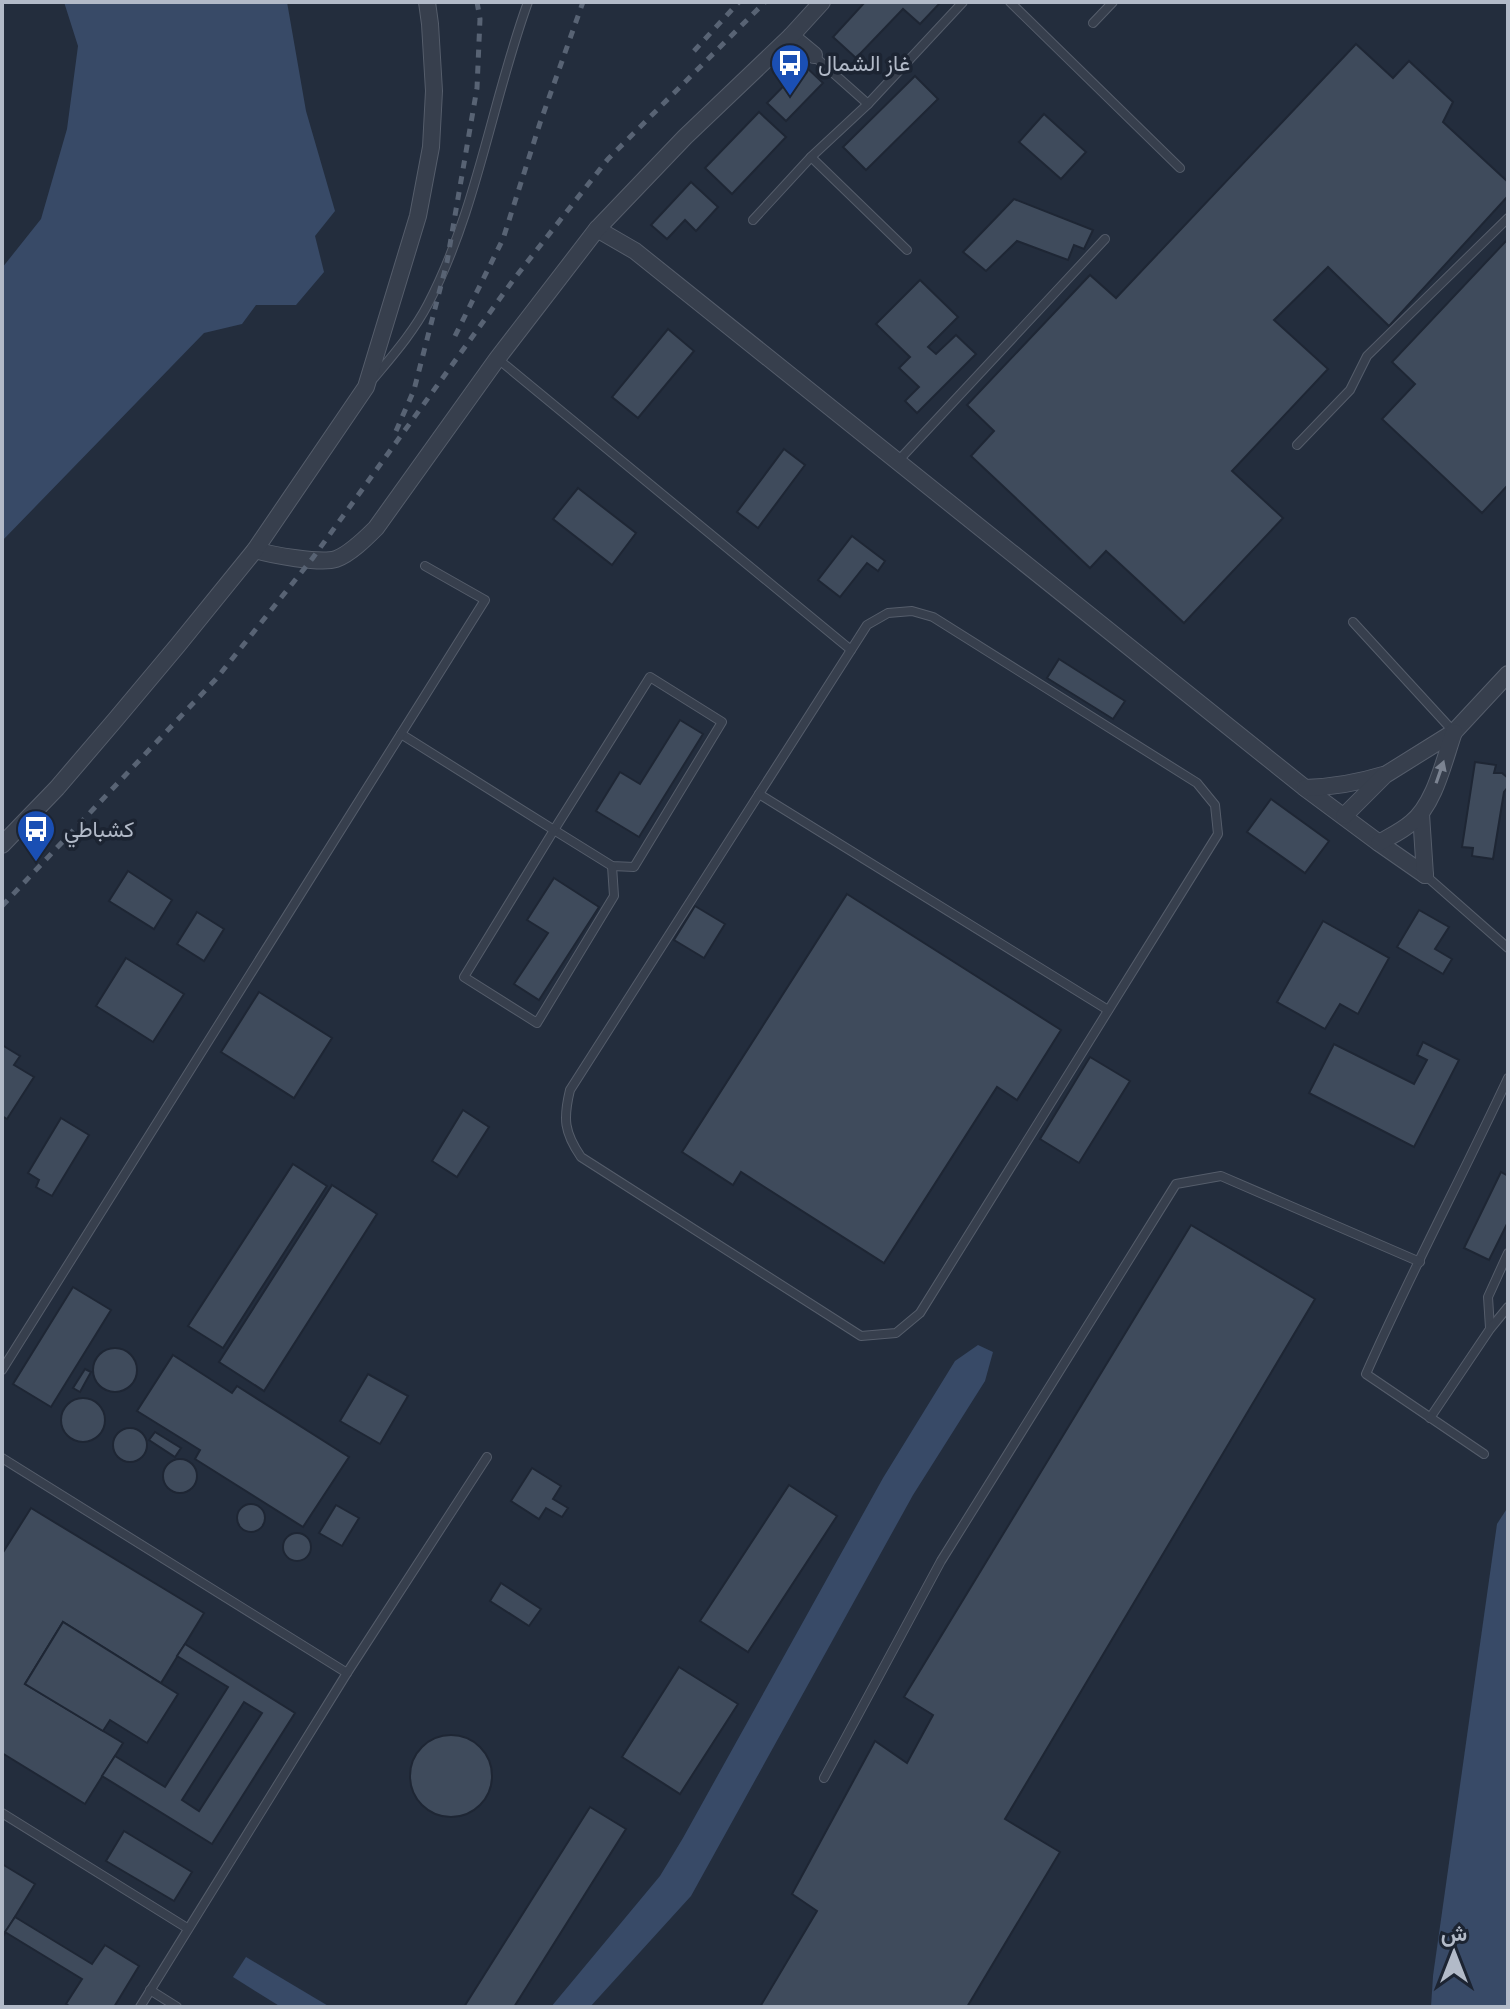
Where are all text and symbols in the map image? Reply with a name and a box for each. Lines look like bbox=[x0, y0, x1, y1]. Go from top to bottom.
bus stop icon: غاز الشمال bbox=[769, 42, 811, 97]
place label: غاز الشمال bbox=[818, 51, 910, 77]
one-way arrow bbox=[1434, 760, 1447, 784]
bus stop icon: كشباطي bbox=[15, 808, 57, 863]
place label: كشباطي bbox=[64, 817, 135, 848]
north arrow bbox=[1414, 1913, 1494, 1993]
text: ش bbox=[1441, 1921, 1467, 1947]

